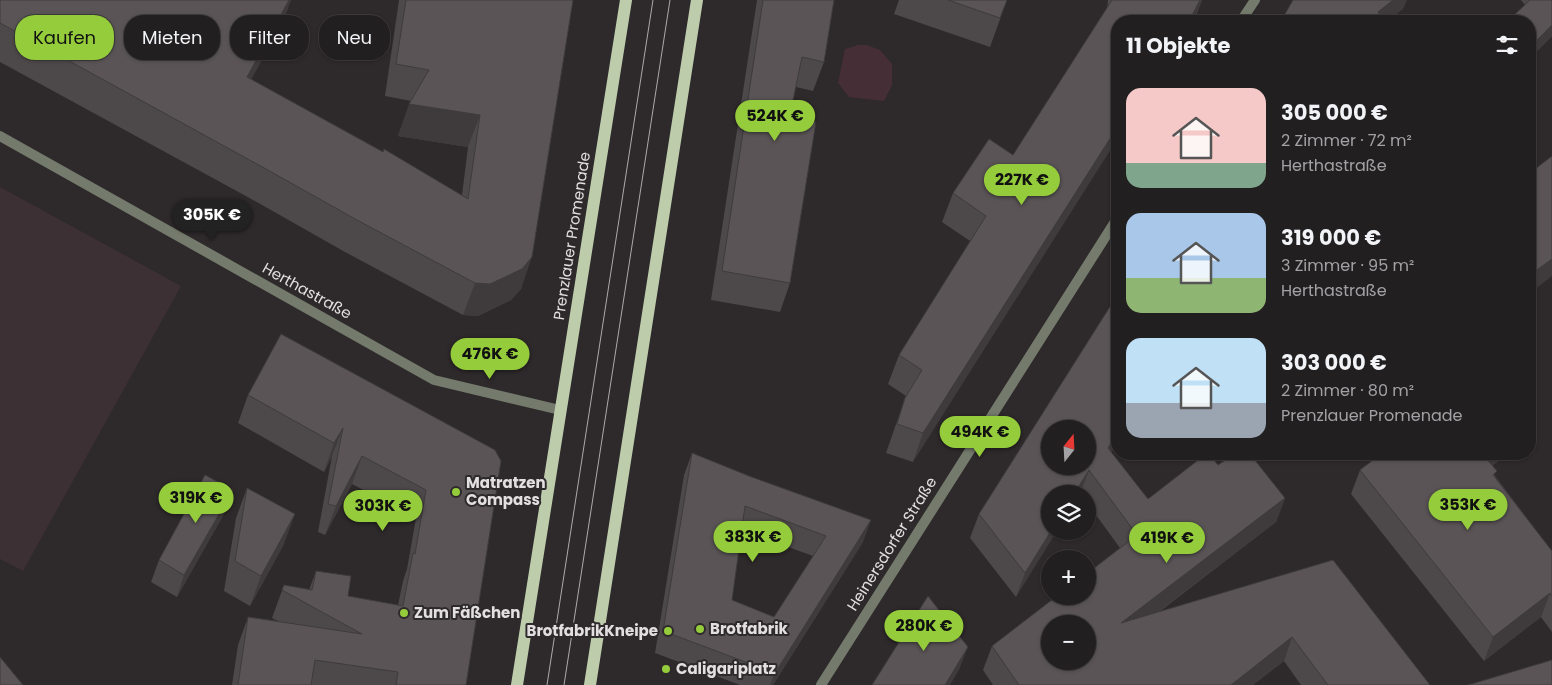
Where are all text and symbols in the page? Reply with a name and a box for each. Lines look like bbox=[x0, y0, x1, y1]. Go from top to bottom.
chip: Kaufen bbox=[15, 15, 114, 60]
chip: Mieten bbox=[124, 15, 220, 60]
chip: Filter bbox=[230, 15, 309, 60]
chip: Neu bbox=[319, 15, 390, 60]
text: 11 Objekte bbox=[1126, 31, 1231, 60]
icon: filters bbox=[1493, 31, 1521, 59]
text: 305 000 € bbox=[1281, 98, 1388, 127]
pin: 524K € bbox=[734, 100, 816, 142]
text: 524K € bbox=[746, 104, 804, 127]
icon: home bbox=[1166, 108, 1226, 168]
text: 2 Zimmer · 72 m² bbox=[1281, 129, 1412, 152]
street label: Prenzlauer Promenade bbox=[548, 150, 595, 322]
text: Herthastraße bbox=[1281, 154, 1387, 177]
pin: 227K € bbox=[981, 164, 1063, 206]
text: 227K € bbox=[995, 168, 1049, 191]
pin: 305K € bbox=[171, 198, 253, 241]
text: 305K € bbox=[183, 203, 241, 226]
text: 319 000 € bbox=[1281, 223, 1381, 252]
icon: home bbox=[1166, 233, 1226, 293]
text: 3 Zimmer · 95 m² bbox=[1281, 254, 1414, 277]
street label: Herthastraße bbox=[259, 257, 356, 324]
text: Herthastraße bbox=[1281, 279, 1387, 302]
pin: 476K € bbox=[449, 338, 531, 380]
text: 476K € bbox=[462, 342, 518, 365]
text: 303 000 € bbox=[1281, 348, 1387, 377]
icon: home bbox=[1166, 358, 1226, 418]
text: 2 Zimmer · 80 m² bbox=[1281, 379, 1414, 402]
text: Prenzlauer Promenade bbox=[1281, 404, 1463, 427]
pin: 494K € bbox=[939, 416, 1021, 458]
text: 494K € bbox=[951, 420, 1009, 443]
north arrow bbox=[1041, 420, 1096, 475]
map controls bbox=[1041, 420, 1096, 670]
place label: Matratzen Compass bbox=[466, 472, 546, 510]
street label: Heinersdorfer Straße bbox=[842, 473, 941, 615]
pin: 319K € bbox=[155, 482, 237, 524]
button: layers bbox=[1041, 485, 1096, 540]
text: 319K € bbox=[170, 486, 222, 509]
marker: Matratzen Compass bbox=[450, 486, 462, 498]
pin: 353K € bbox=[1427, 488, 1509, 531]
pin: 303K € bbox=[342, 490, 424, 532]
text: 353K € bbox=[1439, 493, 1497, 516]
text: 303K € bbox=[354, 494, 412, 517]
pin: 383K € bbox=[712, 520, 794, 563]
pin: 419K € bbox=[1126, 522, 1208, 564]
text: 383K € bbox=[724, 525, 782, 548]
text: 419K € bbox=[1140, 526, 1194, 549]
button: + bbox=[1041, 550, 1096, 605]
place label: Zum Fäßchen bbox=[414, 602, 520, 623]
marker: Zum Fäßchen bbox=[398, 607, 410, 619]
pin: 280K € bbox=[883, 610, 965, 652]
text: 280K € bbox=[895, 614, 953, 637]
button: − bbox=[1041, 615, 1096, 670]
place label: Brotfabrik bbox=[710, 618, 789, 639]
place label: BrotfabrikKneipe bbox=[527, 620, 658, 641]
marker: Brotfabrik bbox=[694, 623, 706, 635]
marker: BrotfabrikKneipe bbox=[662, 625, 674, 637]
place label: Caligariplatz bbox=[676, 658, 776, 679]
marker: Caligariplatz bbox=[660, 663, 672, 675]

